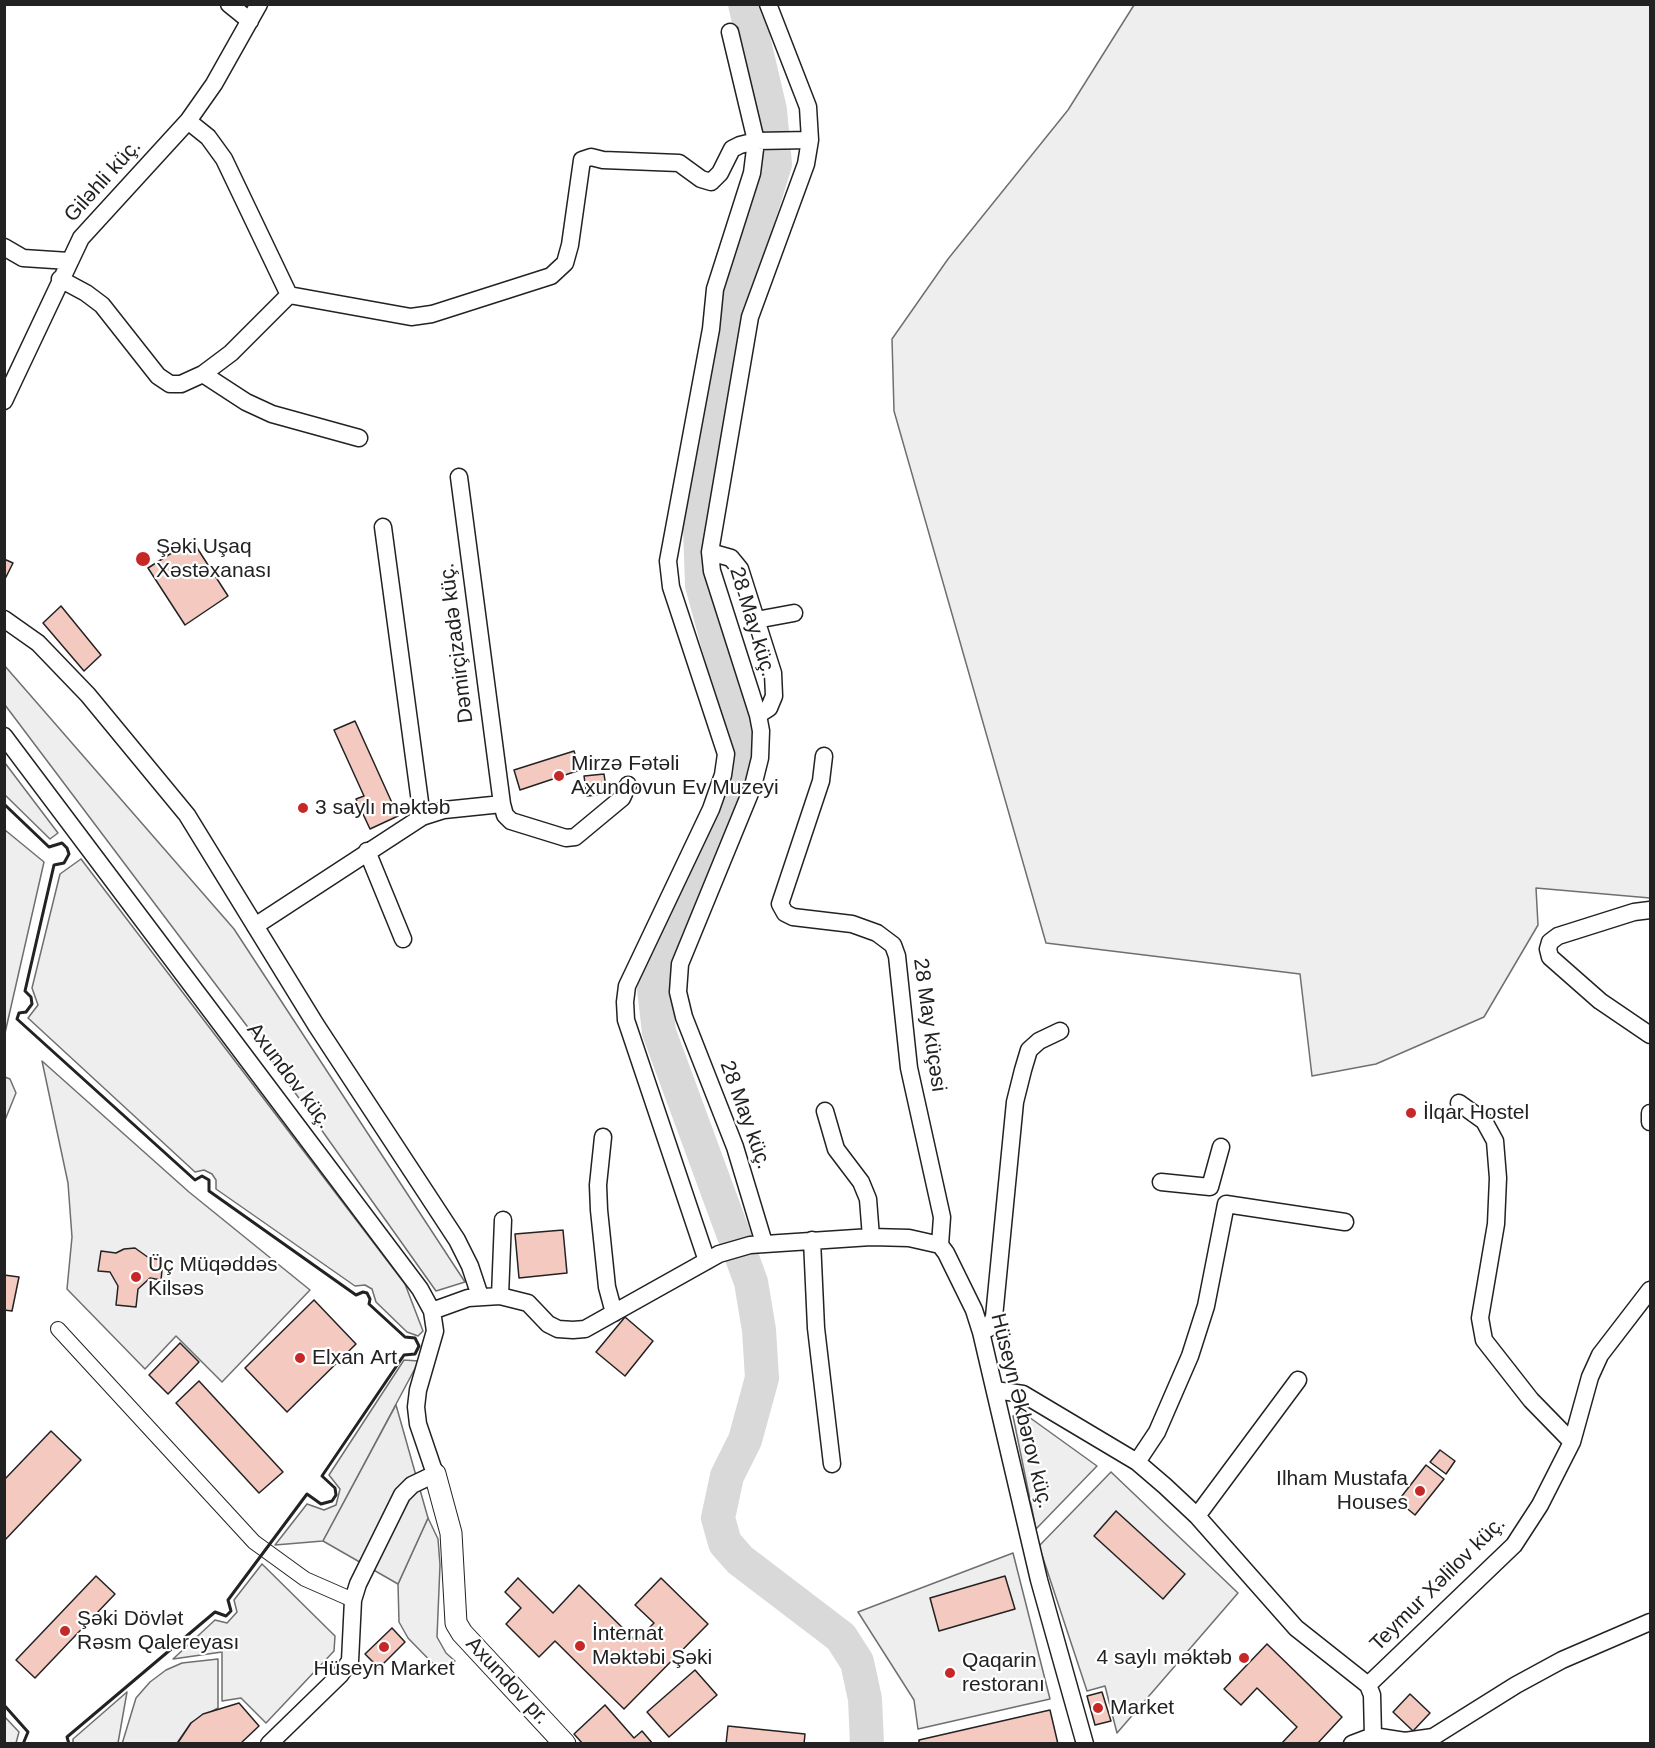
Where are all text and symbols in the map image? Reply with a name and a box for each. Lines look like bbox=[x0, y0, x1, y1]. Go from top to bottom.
street label: Giləhli küç. bbox=[59, 134, 147, 228]
place label: Şəki Uşaq Xəstəxanası bbox=[156, 534, 272, 584]
marker: Şəki Uşaq Xəstəxanası bbox=[134, 550, 152, 568]
street label: Dəmirçizadə küç. bbox=[435, 562, 479, 724]
street label: 28 May küç. bbox=[723, 564, 781, 680]
place label: Mirzə Fətəli Axundovun Ev Muzeyi bbox=[571, 751, 779, 801]
marker: Mirzə Fətəli Axundovun Ev Muzeyi bbox=[552, 769, 566, 783]
place label: 3 saylı məktəb bbox=[315, 795, 450, 821]
marker: 3 saylı məktəb bbox=[296, 801, 310, 815]
street label: 28 May küçəsi bbox=[907, 957, 951, 1093]
street label: Axundov küç. bbox=[241, 1018, 337, 1134]
street label: 28 May küç. bbox=[714, 1057, 776, 1173]
place label: İlqar Hostel bbox=[1423, 1100, 1529, 1126]
marker: İlqar Hostel bbox=[1404, 1106, 1418, 1120]
place label: Üç Müqəddəs Kilsəs bbox=[148, 1252, 278, 1302]
marker: Üç Müqəddəs Kilsəs bbox=[129, 1270, 143, 1284]
street label: Hüseyn Əkbərov küç. bbox=[985, 1311, 1057, 1511]
place label: Elxan Art bbox=[312, 1345, 397, 1371]
marker: Elxan Art bbox=[293, 1351, 307, 1365]
place label: Ilham Mustafa Houses bbox=[1276, 1466, 1408, 1516]
marker: Ilham Mustafa Houses bbox=[1413, 1484, 1427, 1498]
street label: Teymur Xəlilov küç. bbox=[1365, 1511, 1511, 1657]
place label: Şəki Dövlət Rəsm Qalereyası bbox=[77, 1606, 239, 1656]
place label: İnternat Məktəbi Şəki bbox=[592, 1621, 712, 1671]
marker: Şəki Dövlət Rəsm Qalereyası bbox=[58, 1624, 72, 1638]
street label: Axundov pr. bbox=[460, 1632, 554, 1730]
marker: İnternat Məktəbi Şəki bbox=[573, 1639, 587, 1653]
marker: Hüseyn Market bbox=[377, 1640, 391, 1654]
place label: 4 saylı məktəb bbox=[1097, 1645, 1232, 1671]
place label: Qaqarin restoranı bbox=[962, 1648, 1045, 1698]
marker: 4 saylı məktəb bbox=[1237, 1651, 1251, 1665]
place label: Hüseyn Market bbox=[313, 1656, 455, 1682]
marker: Qaqarin restoranı bbox=[943, 1666, 957, 1680]
place label: Market bbox=[1110, 1695, 1174, 1721]
marker: Market bbox=[1091, 1701, 1105, 1715]

